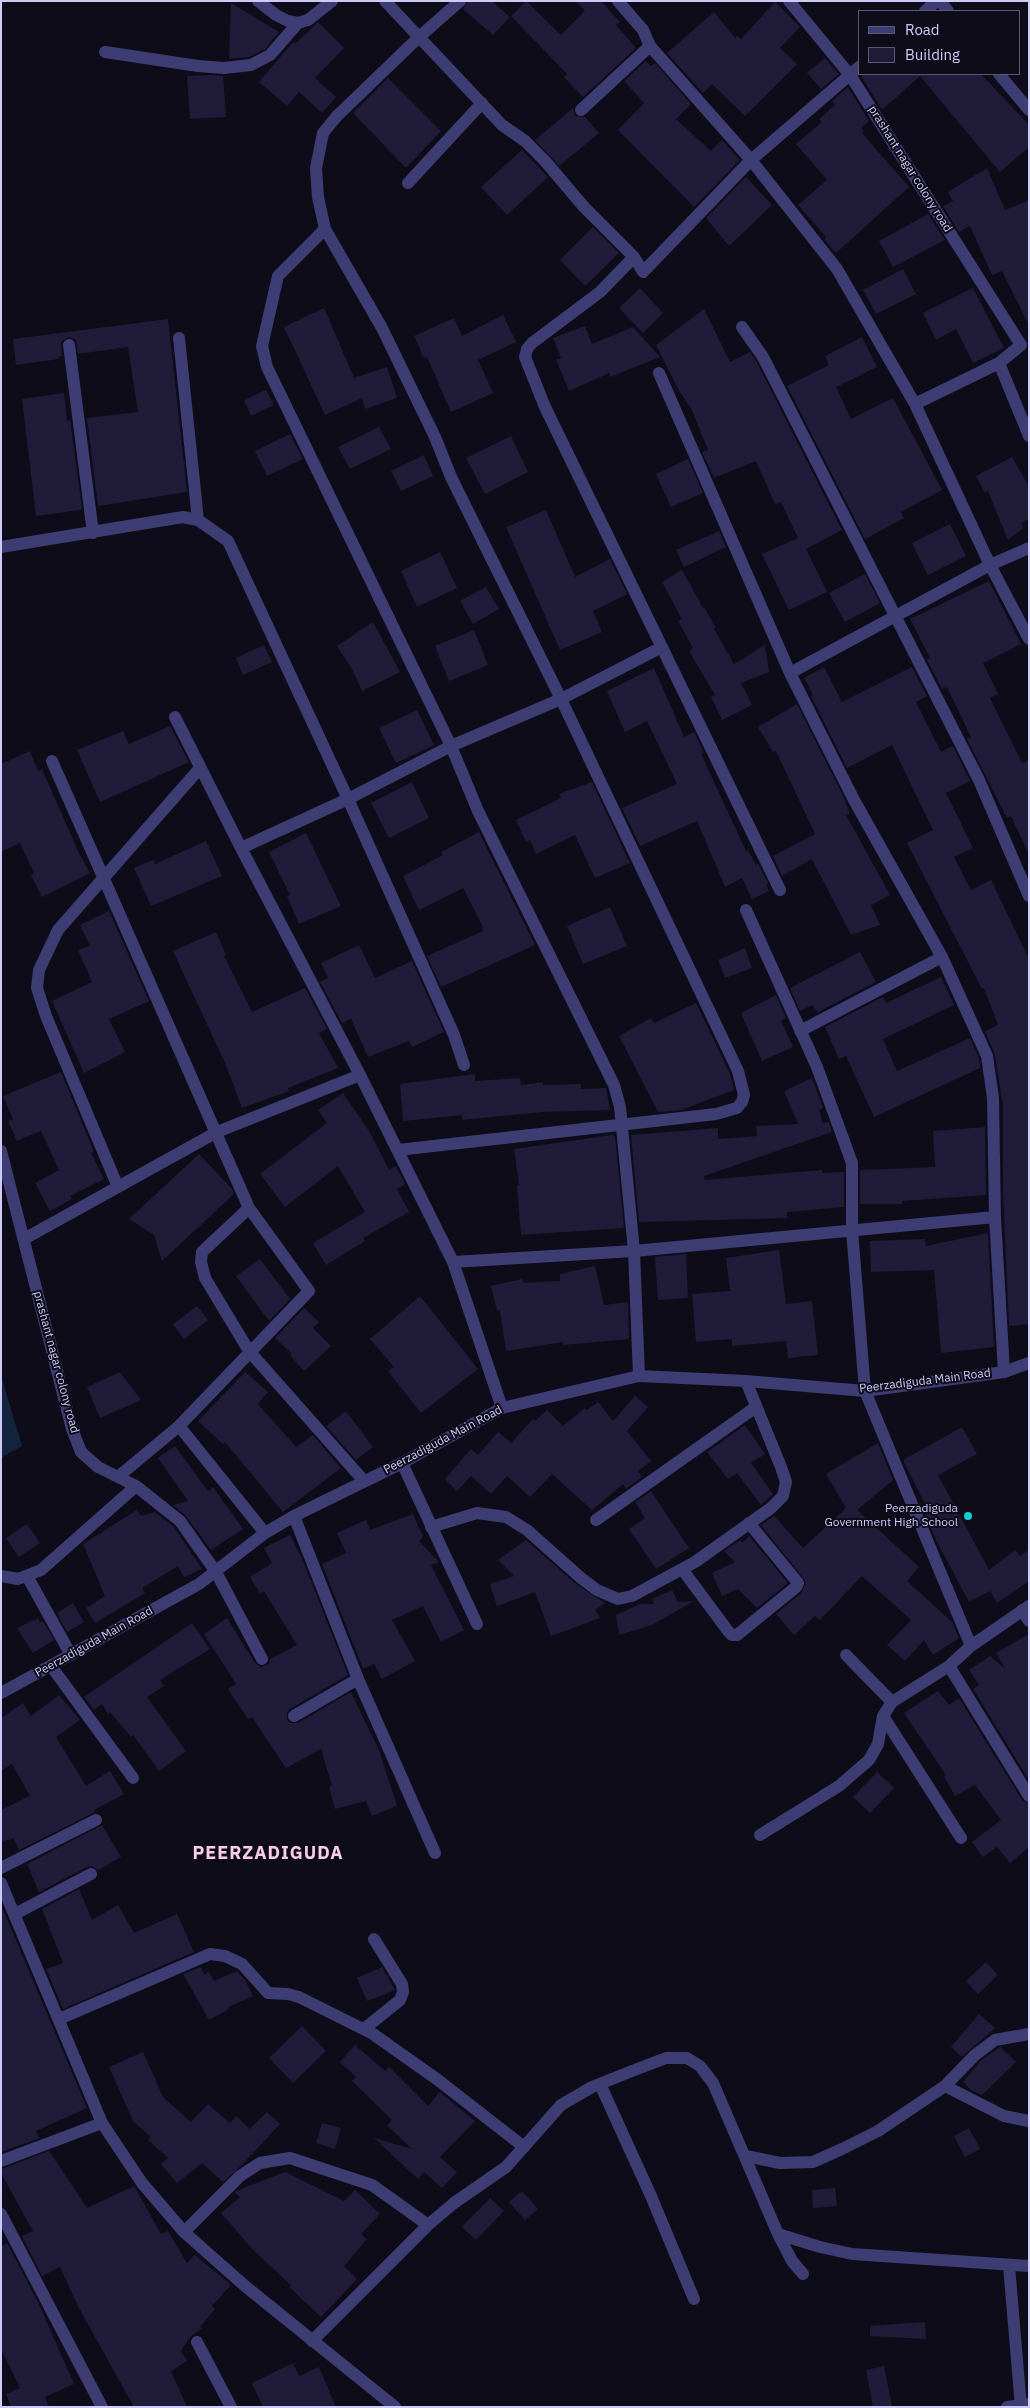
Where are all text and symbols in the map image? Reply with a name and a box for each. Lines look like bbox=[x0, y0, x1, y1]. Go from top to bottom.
legend bbox=[858, 10, 1020, 75]
text: Road bbox=[905, 20, 940, 39]
text: Building bbox=[905, 45, 960, 64]
street label: prashant nagar colony road bbox=[865, 103, 955, 235]
street label: prashant nagar colony road bbox=[30, 1289, 82, 1435]
street label: Peerzadiguda Main Road bbox=[858, 1366, 992, 1396]
street label: Peerzadiguda Main Road bbox=[381, 1403, 505, 1477]
place label: Peerzadiguda Government High School bbox=[825, 1502, 958, 1530]
marker: Peerzadiguda Government High School bbox=[962, 1510, 974, 1522]
street label: Peerzadiguda Main Road bbox=[33, 1604, 155, 1680]
district label: PEERZADIGUDA bbox=[191, 1843, 345, 1865]

